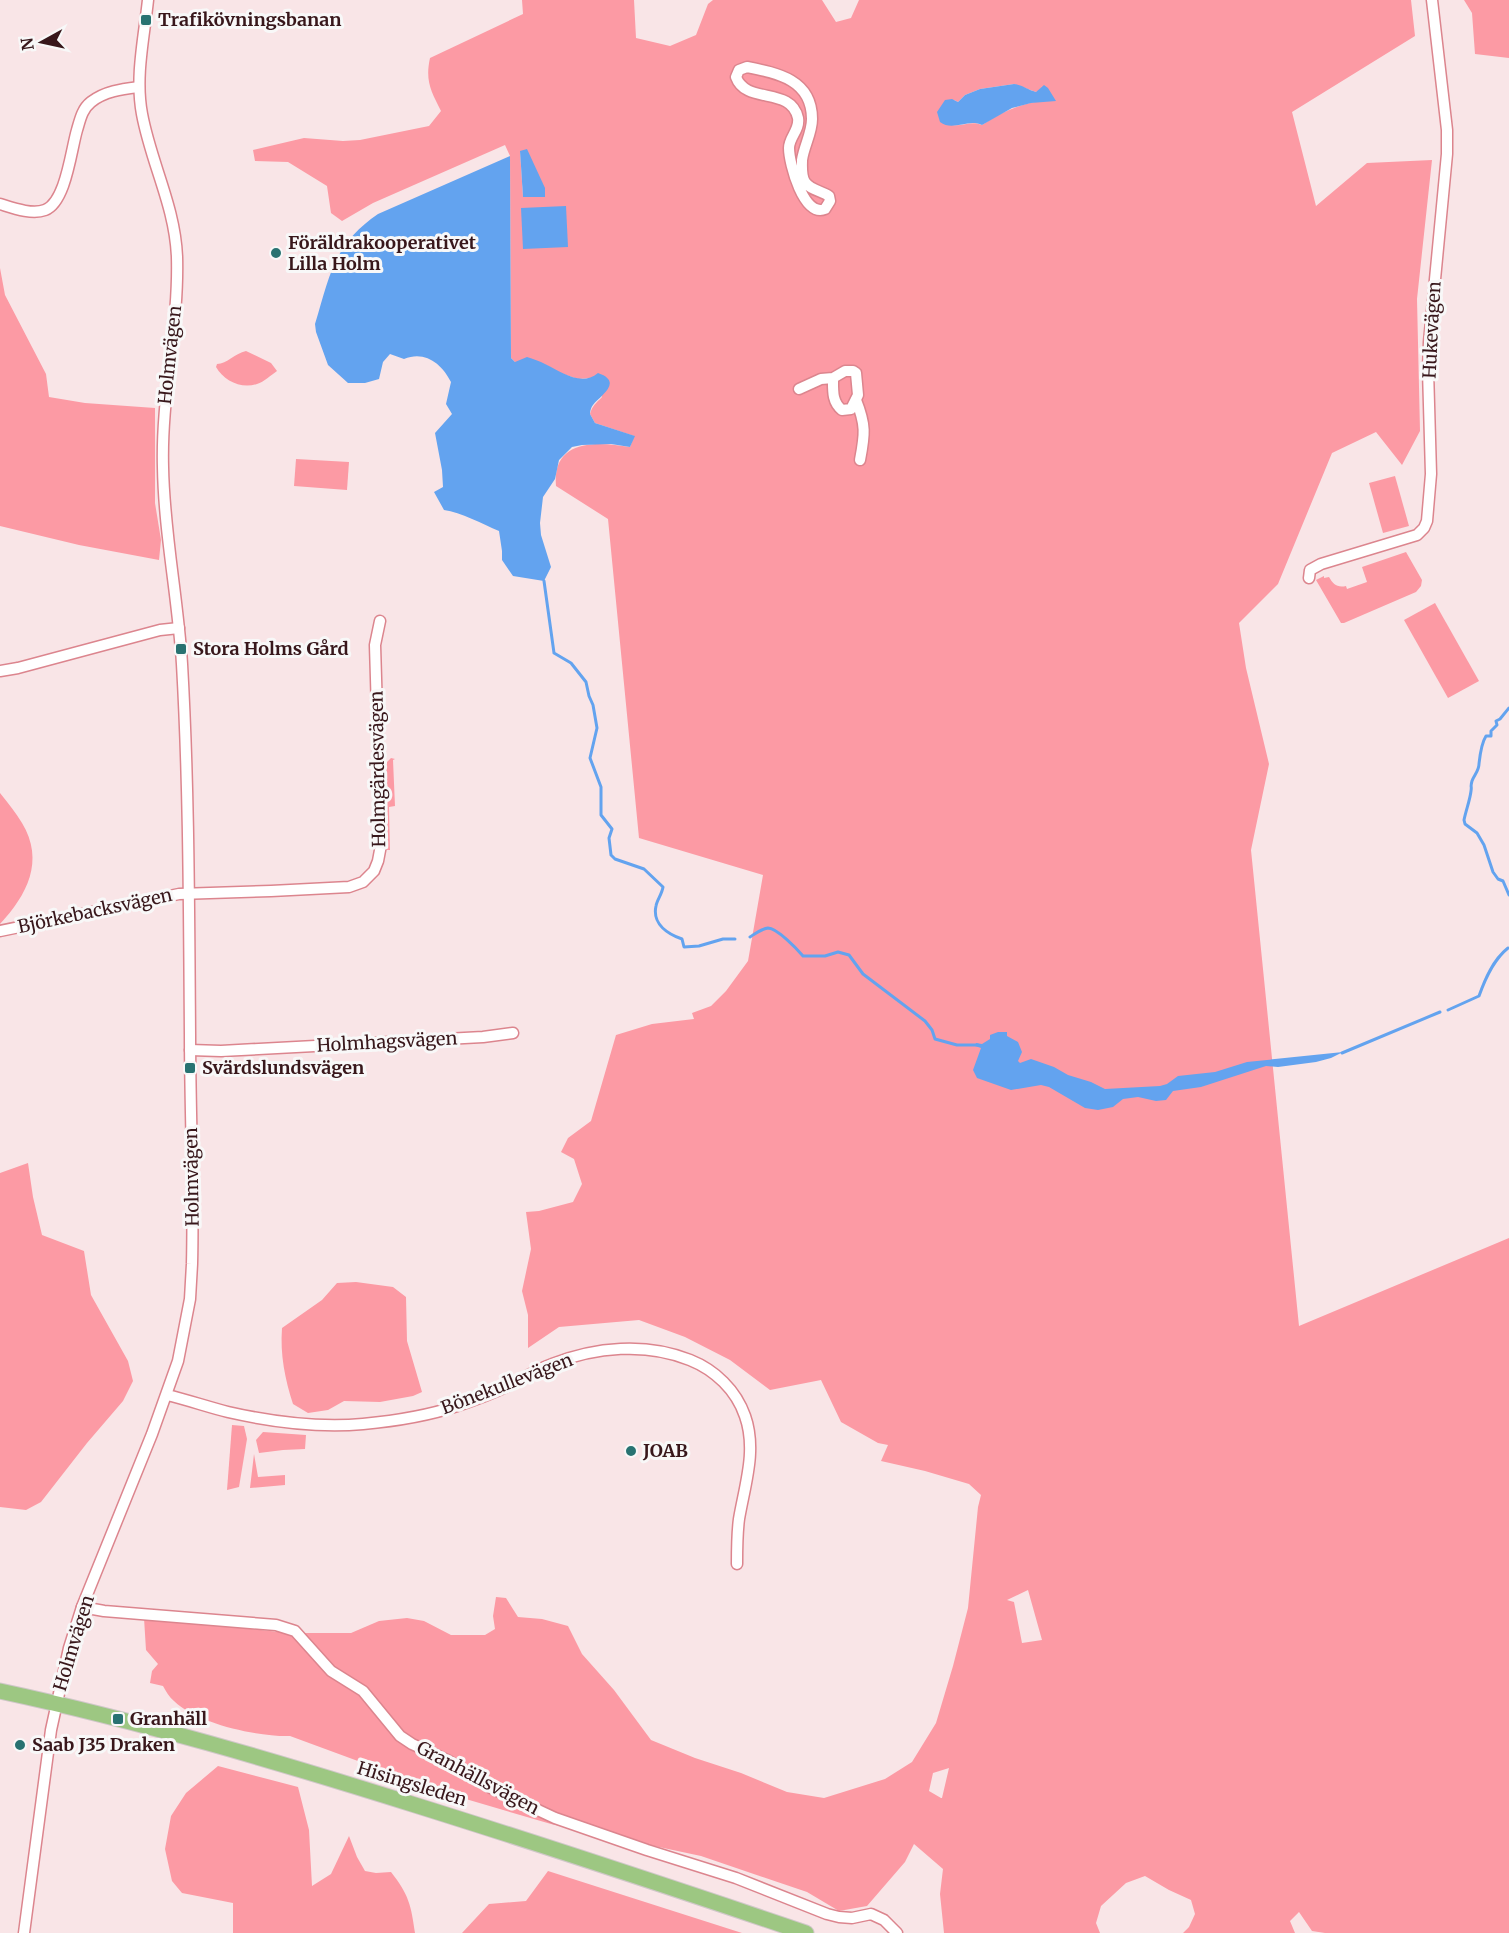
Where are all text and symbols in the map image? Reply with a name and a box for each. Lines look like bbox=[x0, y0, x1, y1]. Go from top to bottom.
place label: Trafikövningsbanan bbox=[158, 8, 341, 31]
north arrow bbox=[12, 12, 72, 72]
marker: Trafikövningsbanan bbox=[139, 13, 153, 27]
text: N bbox=[16, 36, 38, 52]
place label: Föräldrakooperativet Lilla Holm bbox=[288, 231, 477, 275]
marker: Föräldrakooperativet Lilla Holm bbox=[269, 246, 283, 260]
street label: Hukevägen bbox=[1417, 281, 1446, 379]
street label: Holmvägen bbox=[153, 304, 186, 406]
place label: Stora Holms Gård bbox=[193, 637, 349, 660]
marker: Stora Holms Gård bbox=[174, 642, 188, 656]
street label: Holmgärdesvägen bbox=[365, 690, 390, 848]
street label: Björkebacksvägen bbox=[16, 883, 174, 938]
street label: Holmhagsvägen bbox=[316, 1026, 458, 1057]
place label: Svärdslundsvägen bbox=[202, 1056, 364, 1079]
marker: Svärdslundsvägen bbox=[183, 1061, 197, 1075]
street label: Holmvägen bbox=[179, 1127, 204, 1227]
street label: Bönekullevägen bbox=[438, 1348, 576, 1419]
place label: JOAB bbox=[642, 1439, 688, 1462]
marker: JOAB bbox=[624, 1444, 638, 1458]
street label: Holmvägen bbox=[48, 1592, 99, 1694]
place label: Granhäll bbox=[130, 1707, 207, 1730]
marker: Granhäll bbox=[111, 1712, 125, 1726]
place label: Saab J35 Draken bbox=[32, 1733, 175, 1756]
street label: Granhällsvägen bbox=[413, 1736, 544, 1820]
marker: Saab J35 Draken bbox=[13, 1738, 27, 1752]
street label: Hisingsleden bbox=[355, 1756, 470, 1811]

